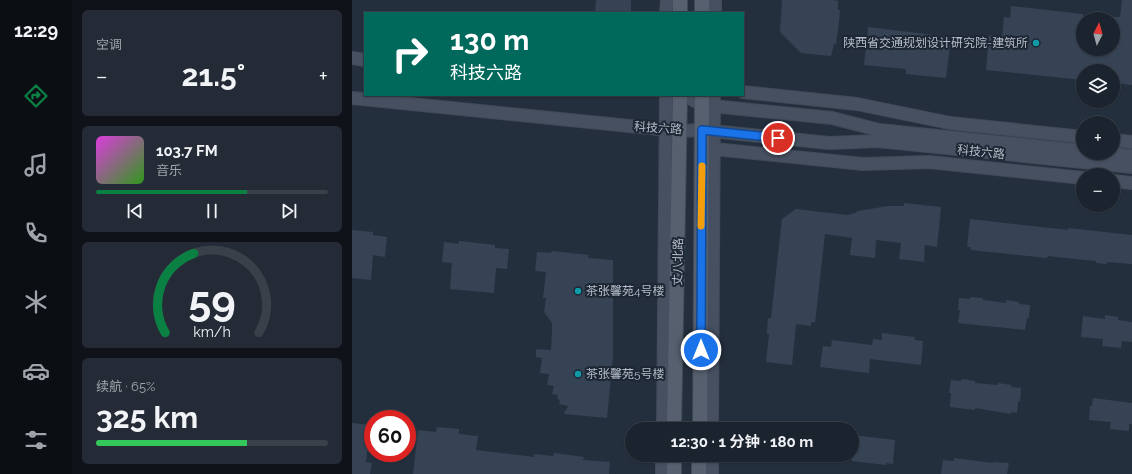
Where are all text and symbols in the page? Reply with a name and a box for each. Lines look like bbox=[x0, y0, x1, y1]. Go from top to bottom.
north arrow bbox=[1076, 12, 1120, 56]
map controls bbox=[1076, 12, 1120, 212]
text: 12:29 bbox=[14, 20, 58, 41]
text: 130 m bbox=[450, 24, 529, 57]
icon: right bbox=[384, 28, 436, 80]
place label: 陕西省交通规划设计研究院-建筑所 bbox=[843, 36, 1028, 50]
text: 空调 bbox=[96, 37, 122, 52]
marker: 陕西省交通规划设计研究院-建筑所 bbox=[1031, 38, 1041, 48]
text: 21.5° bbox=[182, 58, 245, 93]
text: 科技六路 bbox=[450, 62, 522, 83]
text: − bbox=[96, 63, 108, 89]
text: + bbox=[319, 63, 328, 89]
button: layers bbox=[1076, 64, 1120, 108]
icon: directions bbox=[22, 82, 50, 110]
button: + bbox=[1076, 116, 1120, 160]
street label: 科技六路 bbox=[634, 119, 682, 137]
pin bbox=[761, 121, 795, 155]
icon: arrive bbox=[767, 127, 789, 149]
text: 103.7 FM bbox=[156, 142, 218, 160]
street label: 科技六路 bbox=[956, 143, 1006, 161]
icon: music bbox=[22, 151, 50, 179]
text: 音乐 bbox=[156, 163, 182, 178]
button: − bbox=[1076, 168, 1120, 212]
icon: previous bbox=[124, 200, 146, 222]
icon: pause bbox=[201, 200, 223, 222]
icon: next bbox=[278, 200, 300, 222]
icon: phone bbox=[22, 219, 50, 247]
street label: 丈八北路 bbox=[671, 238, 685, 286]
text: 59 bbox=[188, 277, 236, 326]
place label: 茶张馨苑4号楼 bbox=[586, 284, 665, 298]
marker: 茶张馨苑4号楼 bbox=[573, 286, 583, 296]
icon: climate bbox=[22, 288, 50, 316]
text: km/h bbox=[193, 324, 231, 340]
position arrow bbox=[680, 329, 722, 371]
icon: car bbox=[22, 357, 50, 385]
place label: 茶张馨苑5号楼 bbox=[586, 367, 665, 381]
marker: 茶张馨苑5号楼 bbox=[573, 369, 583, 379]
text: 续航 · 65% bbox=[96, 379, 155, 394]
text: 325 km bbox=[96, 400, 198, 435]
speed limit sign: 60 bbox=[364, 410, 416, 462]
icon: filters bbox=[22, 426, 50, 454]
text: 12:30 · 1 分钟 · 180 m bbox=[671, 433, 813, 451]

